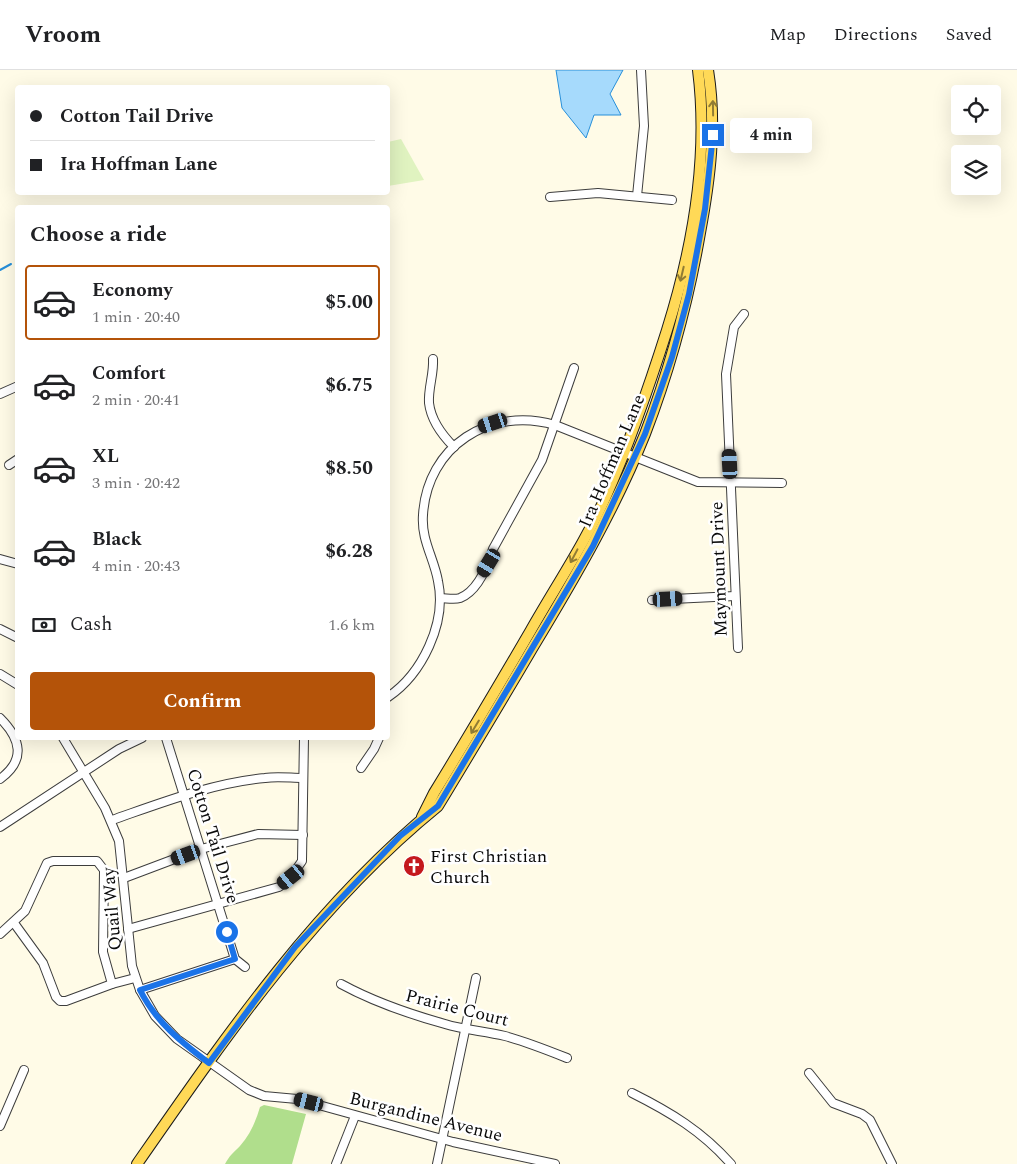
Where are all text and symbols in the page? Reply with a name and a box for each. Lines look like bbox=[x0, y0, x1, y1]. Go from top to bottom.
text: Vroom bbox=[25, 17, 101, 53]
text: Map bbox=[770, 21, 806, 48]
text: Directions bbox=[834, 21, 918, 48]
text: Saved bbox=[946, 21, 992, 48]
map controls bbox=[951, 85, 1001, 195]
button: locate bbox=[951, 85, 1001, 135]
one-way arrow bbox=[708, 100, 717, 116]
text: Cotton Tail Drive bbox=[60, 102, 213, 131]
callout: 4 min bbox=[730, 118, 813, 152]
text: 4 min bbox=[750, 123, 792, 147]
route end bbox=[702, 124, 724, 146]
button: layers bbox=[951, 145, 1001, 195]
text: Ira Hoffman Lane bbox=[60, 150, 217, 179]
text: Choose a ride bbox=[30, 218, 167, 251]
one-way arrow bbox=[677, 266, 686, 282]
text: Economy bbox=[92, 276, 173, 305]
icon: car bbox=[32, 280, 77, 325]
text: $5.00 bbox=[325, 288, 373, 317]
text: 1 min · 20:40 bbox=[92, 305, 180, 329]
text: Comfort bbox=[92, 359, 166, 388]
icon: car bbox=[32, 363, 77, 408]
text: $6.75 bbox=[325, 371, 373, 400]
text: 2 min · 20:41 bbox=[92, 388, 180, 412]
street label: Ira Hoffman Lane bbox=[572, 390, 652, 532]
car bbox=[476, 411, 509, 435]
text: XL bbox=[92, 442, 119, 471]
icon: car bbox=[32, 446, 77, 491]
car bbox=[721, 449, 738, 479]
text: $8.50 bbox=[325, 454, 373, 483]
text: 3 min · 20:42 bbox=[92, 471, 180, 495]
street label: Maymount Drive bbox=[703, 501, 735, 637]
text: Black bbox=[92, 525, 142, 554]
icon: car bbox=[32, 529, 77, 574]
text: $6.28 bbox=[325, 537, 373, 566]
car bbox=[474, 546, 503, 580]
one-way arrow bbox=[569, 548, 578, 563]
text: 4 min · 20:43 bbox=[92, 554, 180, 578]
car bbox=[652, 591, 683, 607]
text: Cash bbox=[70, 610, 112, 639]
icon: cash bbox=[30, 611, 58, 639]
text: 1.6 km bbox=[328, 613, 375, 637]
button: Confirm bbox=[30, 672, 375, 730]
one-way arrow bbox=[469, 719, 479, 733]
street label: Cotton Tail Drive bbox=[180, 765, 246, 907]
car bbox=[169, 843, 202, 867]
place label: First Christian Church bbox=[430, 843, 547, 891]
church icon: First Christian Church bbox=[402, 854, 426, 878]
car bbox=[274, 862, 307, 892]
street label: Quail Way bbox=[95, 865, 129, 952]
route start bbox=[216, 921, 238, 943]
street label: Prairie Court bbox=[403, 982, 511, 1034]
street label: Burgandine Avenue bbox=[347, 1085, 505, 1149]
car bbox=[292, 1091, 325, 1113]

